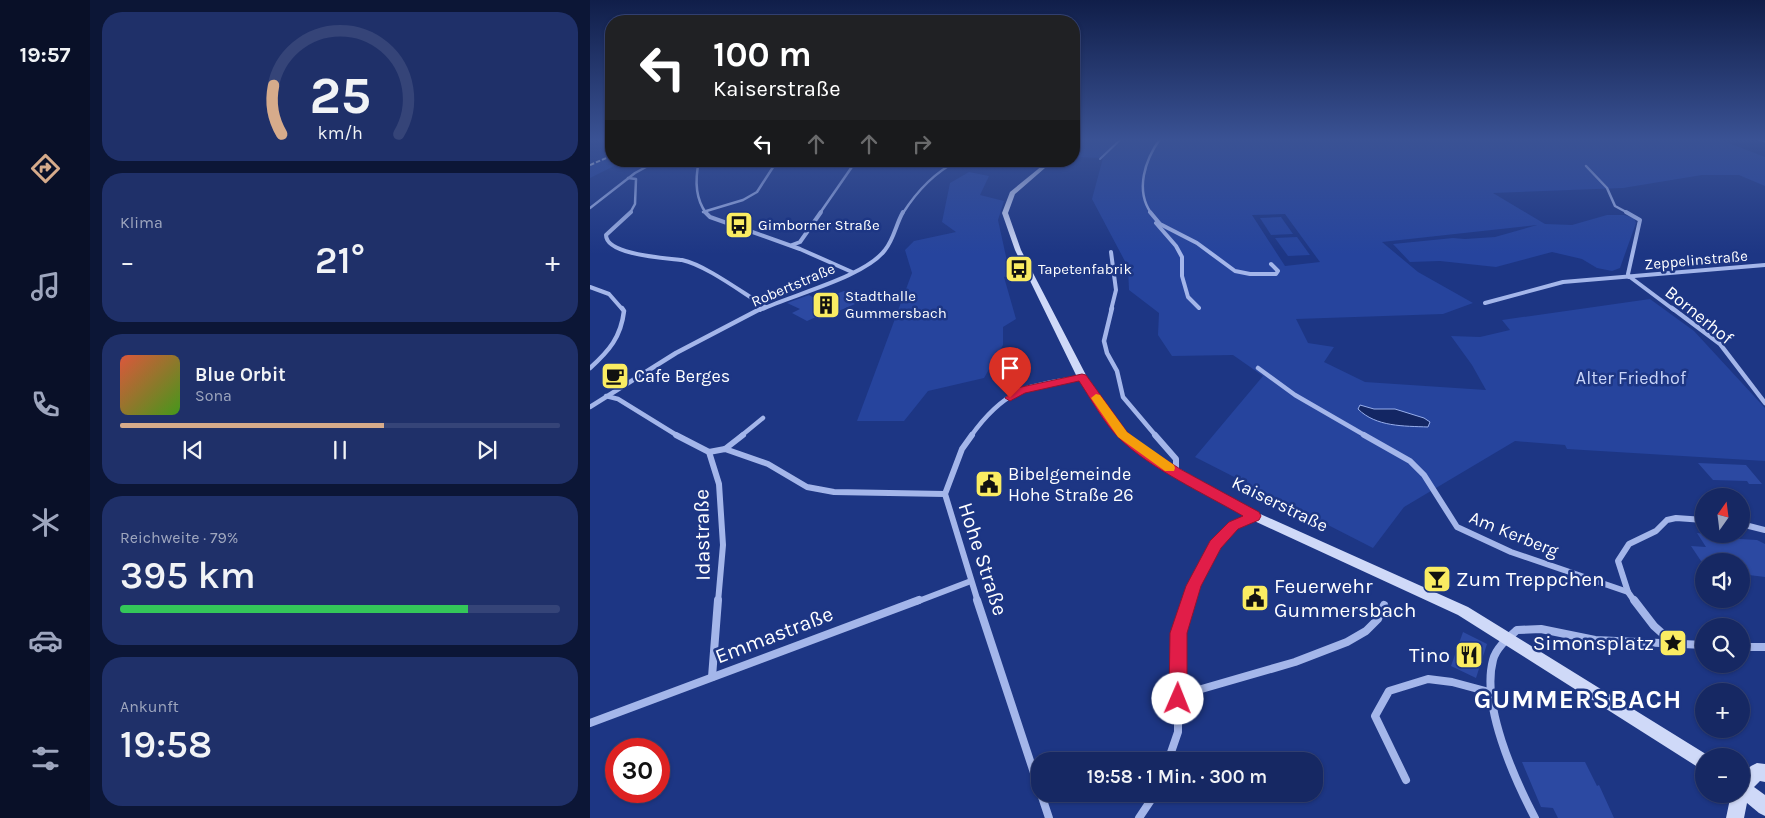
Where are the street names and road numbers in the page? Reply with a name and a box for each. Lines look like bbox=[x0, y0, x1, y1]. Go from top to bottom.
street label: Zeppelinstraße bbox=[1644, 247, 1748, 273]
street label: Robertstraße bbox=[748, 259, 838, 311]
street label: Bornerhof bbox=[1661, 281, 1738, 350]
street label: Kaiserstraße bbox=[1228, 471, 1332, 537]
street label: Idastraße bbox=[689, 489, 715, 581]
street label: Hohe Straße bbox=[953, 499, 1013, 619]
street label: Am Kerberg bbox=[1466, 506, 1562, 562]
street label: Emmastraße bbox=[712, 602, 836, 668]

